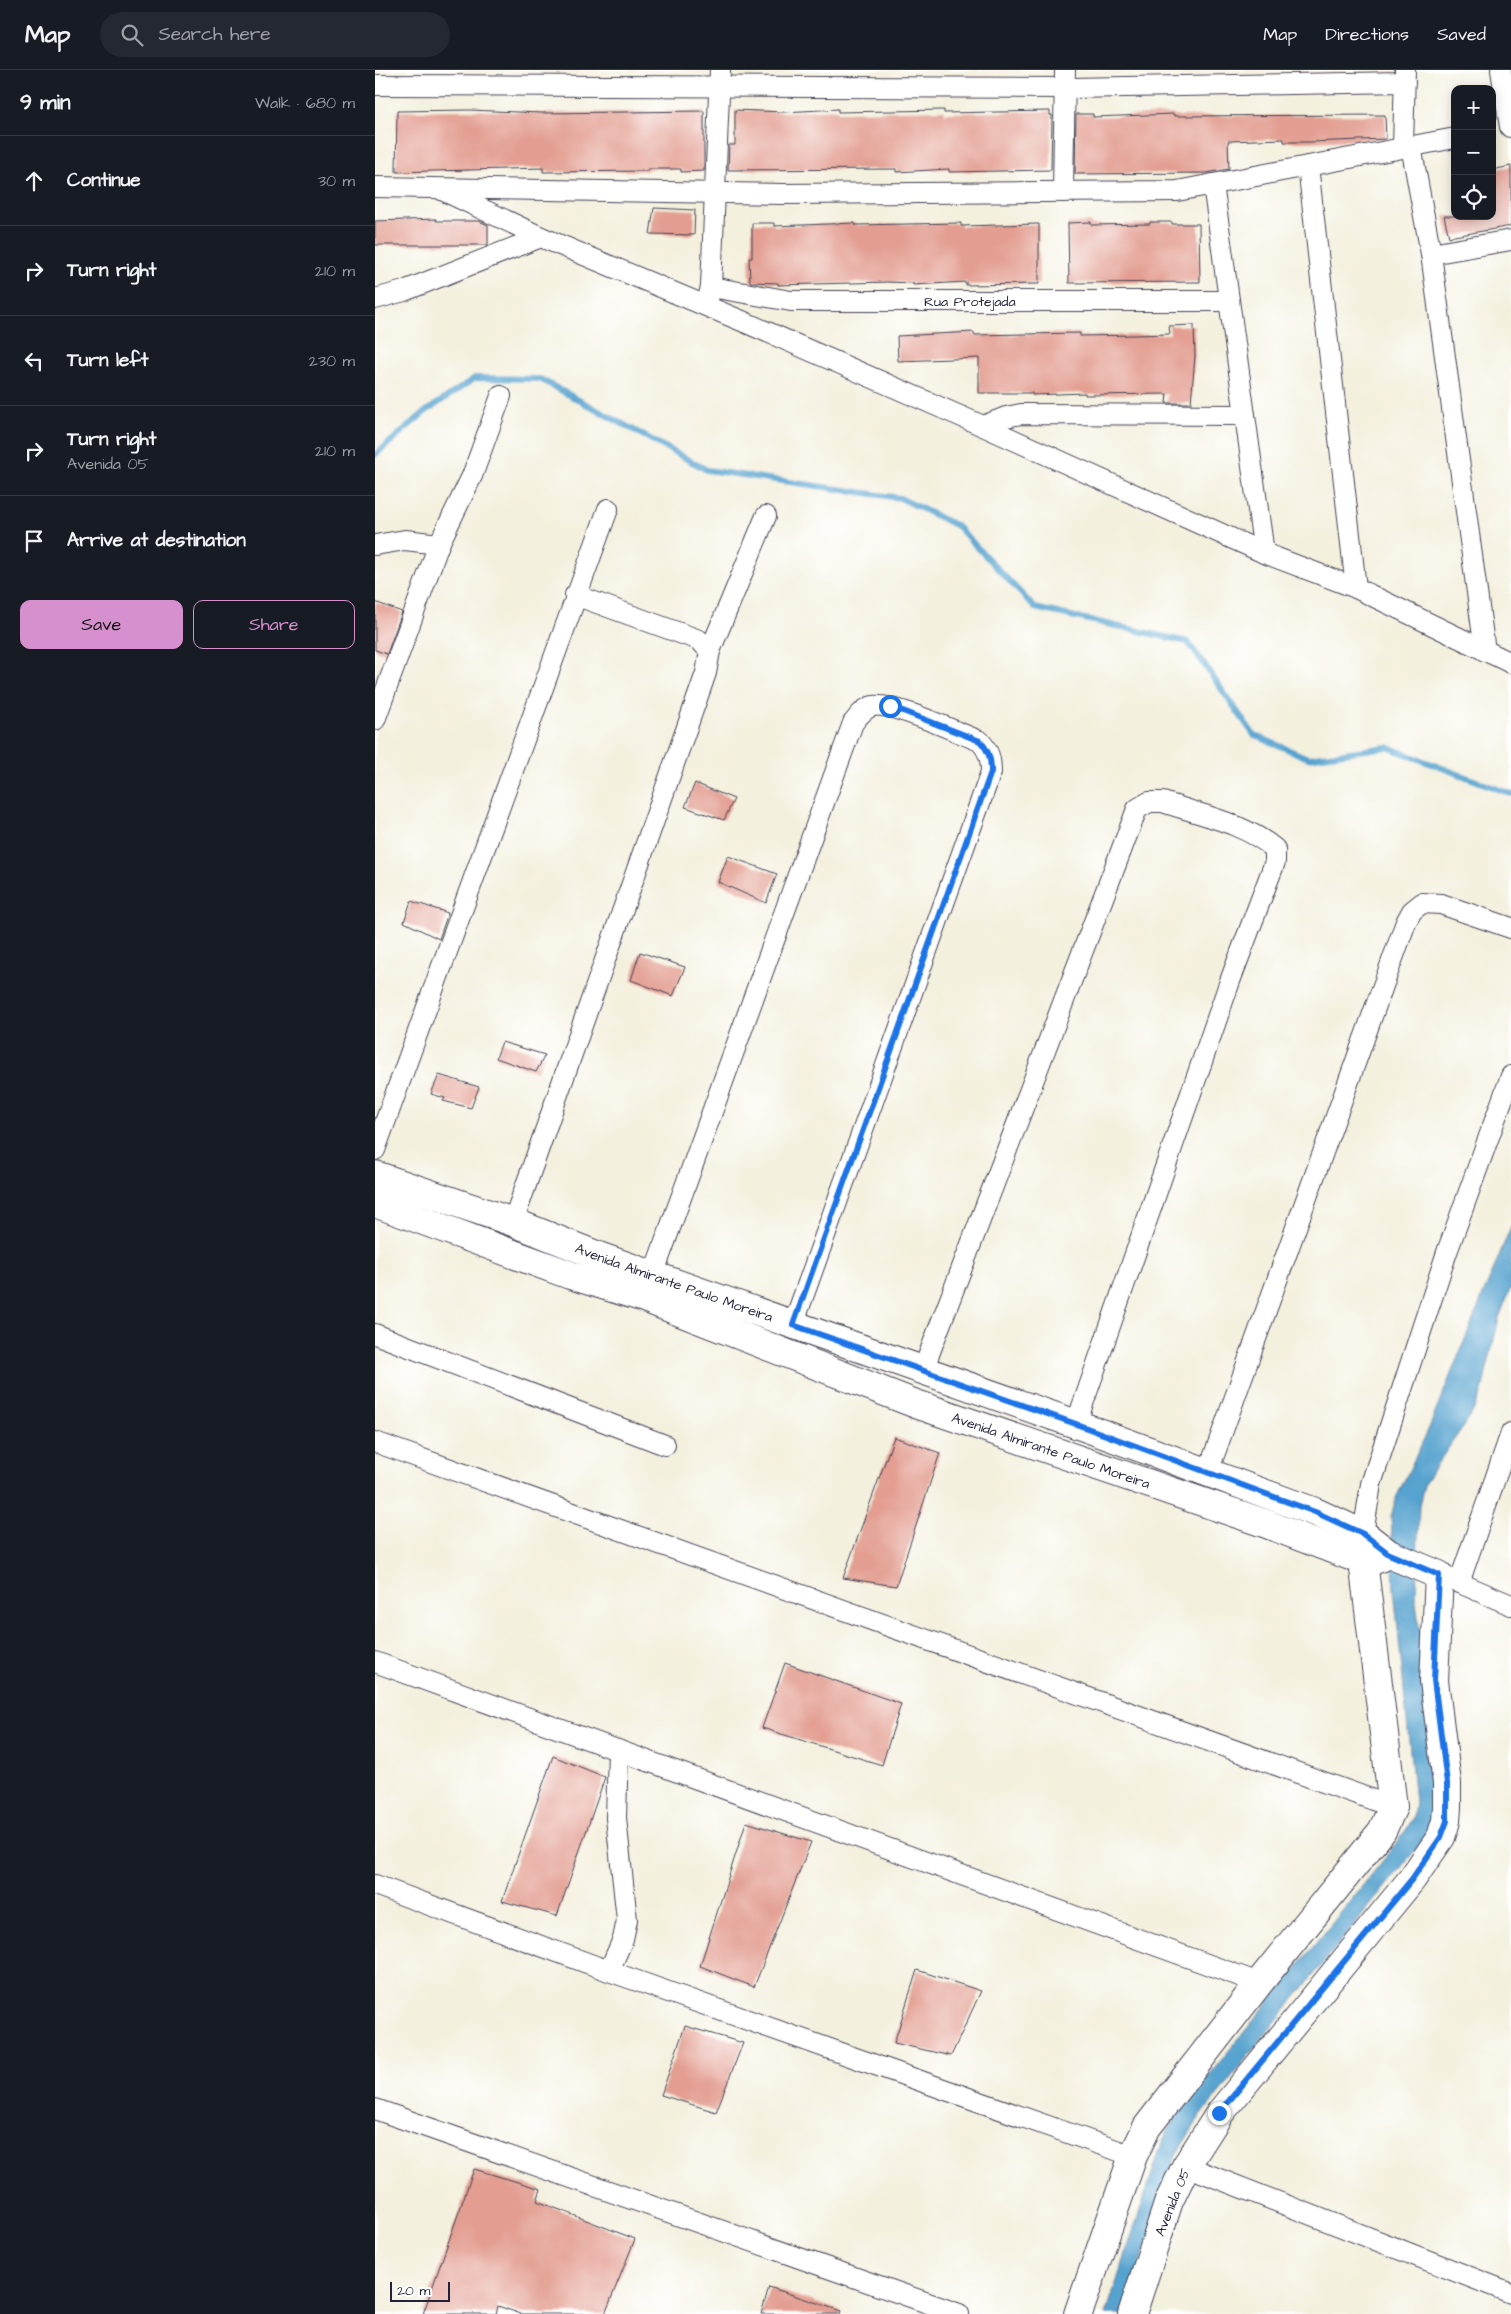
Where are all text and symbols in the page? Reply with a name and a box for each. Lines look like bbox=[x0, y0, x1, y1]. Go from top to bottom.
search box bbox=[100, 12, 450, 57]
text: Map bbox=[25, 18, 70, 52]
icon: search bbox=[118, 21, 146, 49]
text: Search here bbox=[158, 21, 271, 48]
text: Map bbox=[1263, 22, 1297, 47]
text: Directions bbox=[1325, 22, 1409, 47]
text: Saved bbox=[1437, 22, 1486, 47]
map controls bbox=[1451, 85, 1496, 220]
button: + bbox=[1451, 85, 1496, 130]
text: 9 min bbox=[20, 88, 70, 117]
text: Walk · 680 m bbox=[255, 92, 355, 114]
button: − bbox=[1451, 130, 1496, 175]
icon: ahead bbox=[20, 167, 48, 195]
text: Continue bbox=[67, 167, 141, 194]
text: 30 m bbox=[318, 170, 355, 192]
button: locate bbox=[1451, 175, 1496, 220]
icon: right bbox=[20, 257, 48, 285]
text: Turn right bbox=[67, 257, 156, 284]
text: 210 m bbox=[315, 260, 355, 282]
street label: Rua Protejada bbox=[924, 292, 1016, 312]
icon: left bbox=[20, 347, 48, 375]
text: Turn left bbox=[67, 347, 148, 374]
text: 230 m bbox=[309, 350, 355, 372]
text: Turn right bbox=[67, 426, 156, 453]
icon: right bbox=[20, 437, 48, 465]
text: 210 m bbox=[315, 440, 355, 462]
text: Avenida 05 bbox=[67, 453, 149, 475]
icon: arrive bbox=[20, 527, 48, 555]
text: Arrive at destination bbox=[67, 527, 246, 554]
button: Save bbox=[20, 600, 183, 649]
button: Share bbox=[193, 600, 355, 649]
route start bbox=[879, 695, 902, 718]
street label: Avenida Almirante Paulo Moreira bbox=[572, 1239, 775, 1328]
street label: Avenida Almirante Paulo Moreira bbox=[949, 1408, 1153, 1494]
route end bbox=[1208, 2102, 1231, 2125]
street label: Avenida 05 bbox=[1150, 2165, 1196, 2239]
scale bar bbox=[390, 2279, 450, 2302]
text: 20 m bbox=[397, 2281, 430, 2301]

